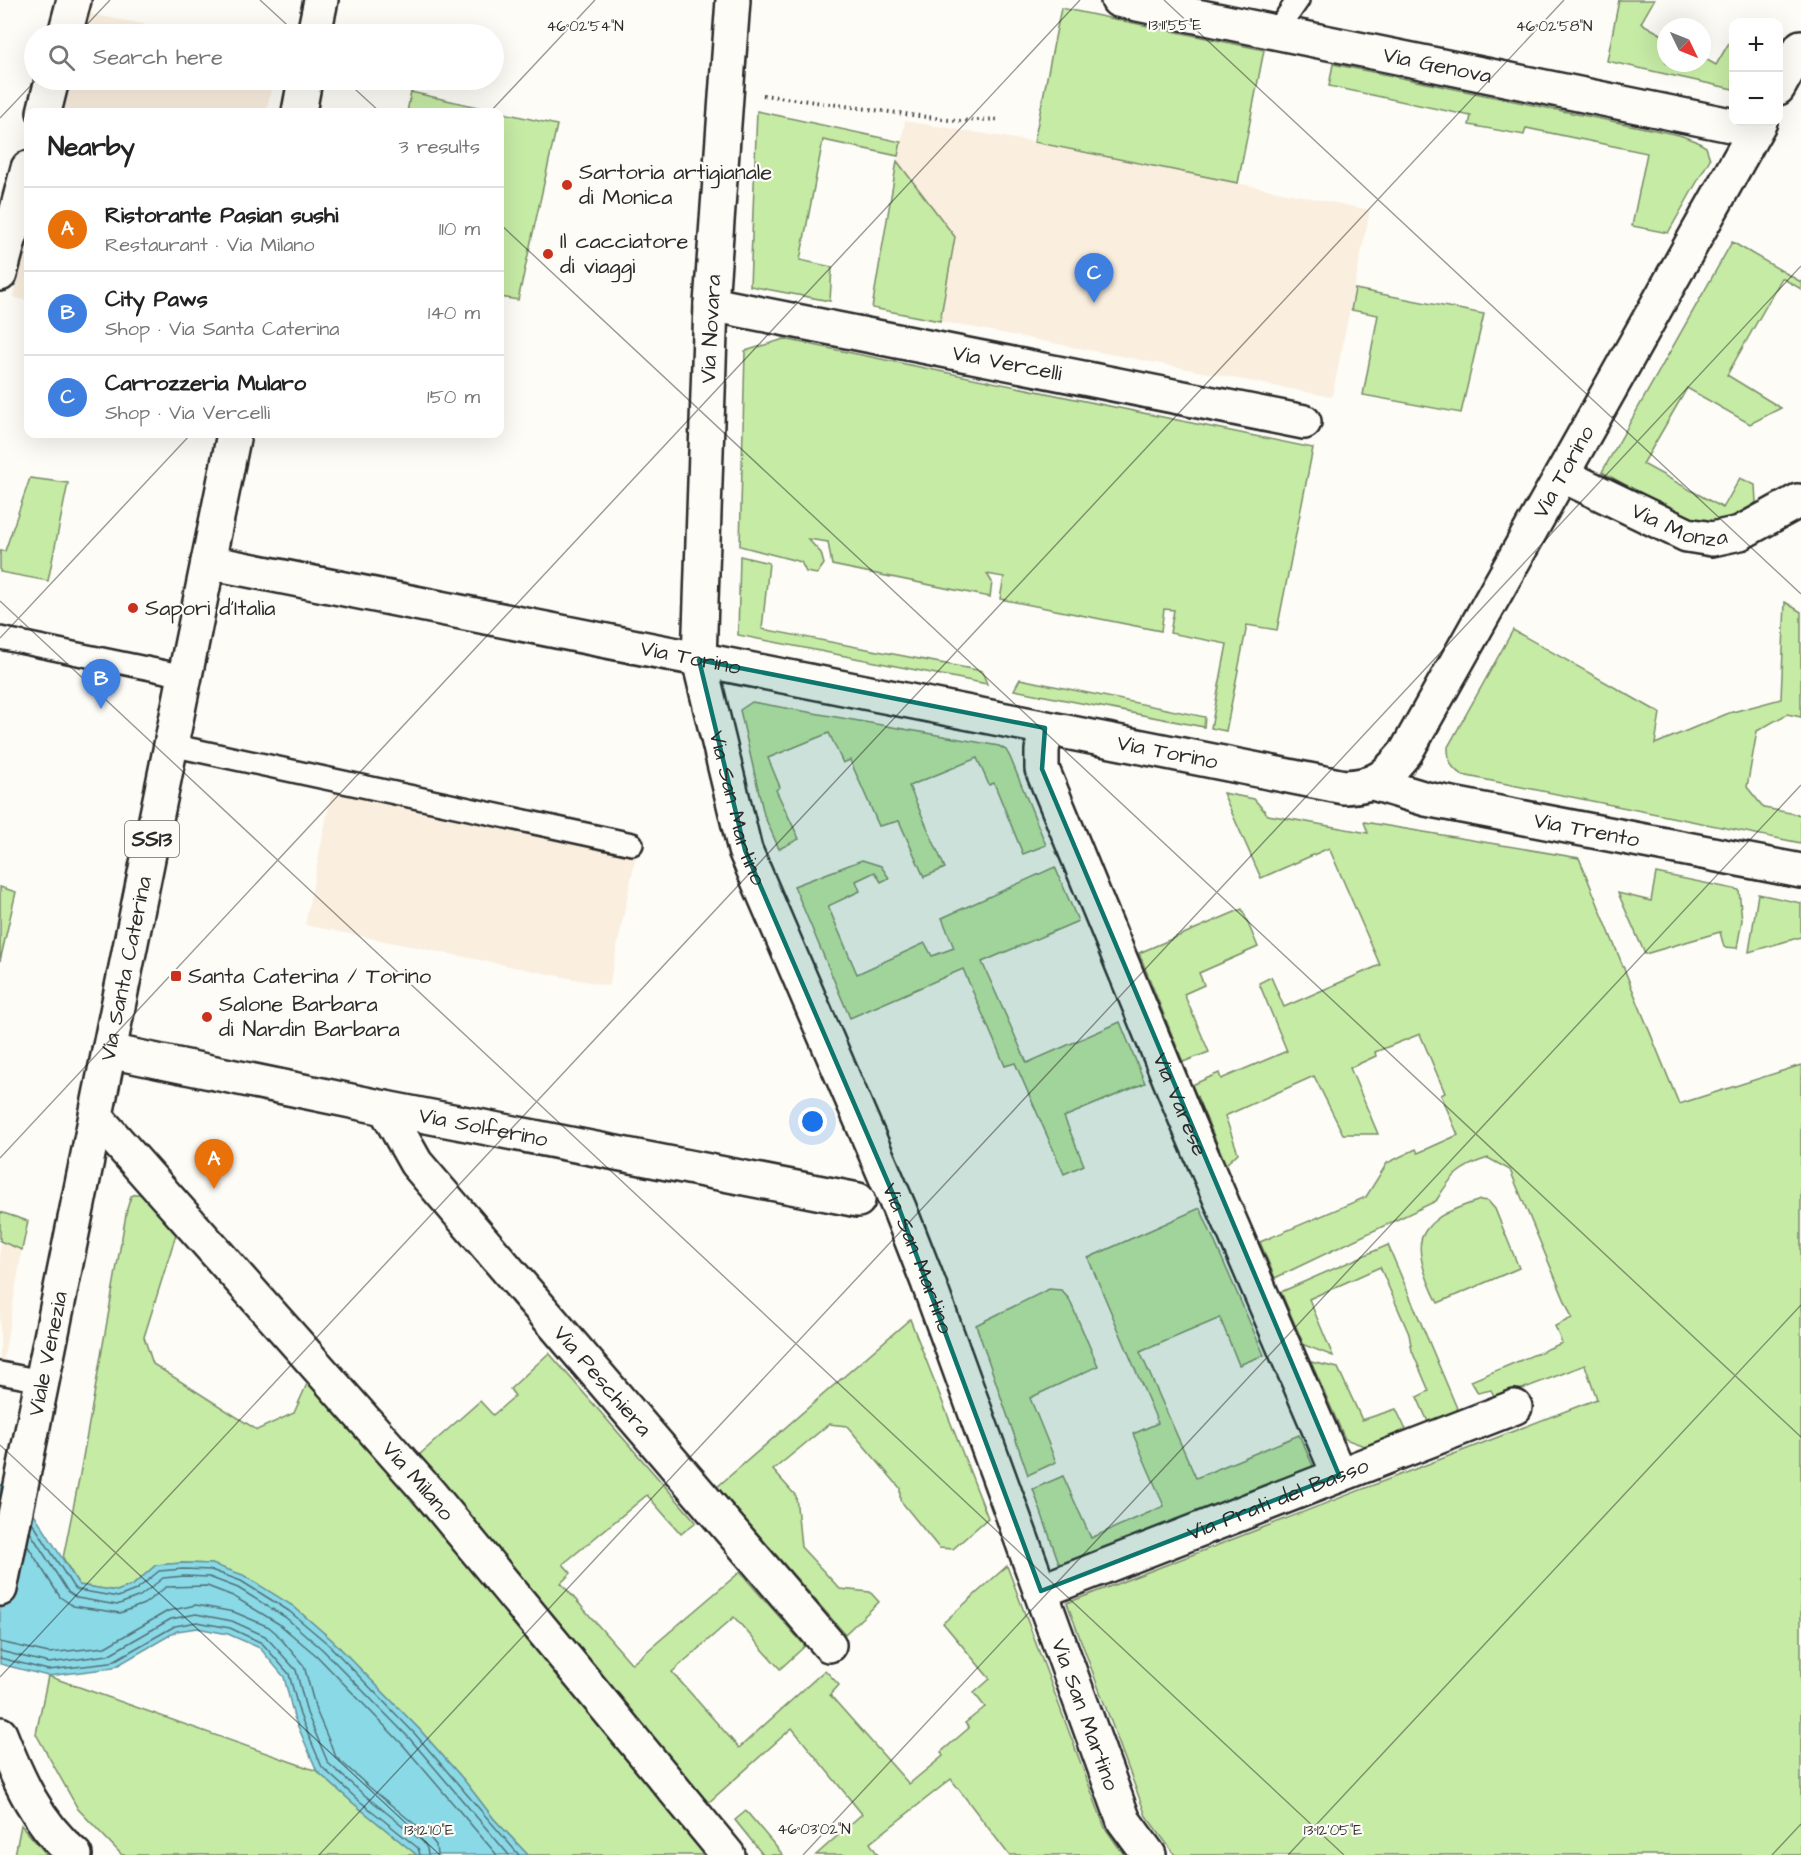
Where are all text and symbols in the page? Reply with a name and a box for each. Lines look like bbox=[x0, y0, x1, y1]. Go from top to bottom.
text: 13°11'55"E bbox=[1149, 15, 1202, 36]
text: 46°02'54"N bbox=[546, 16, 624, 37]
text: 46°02'58"N bbox=[1516, 16, 1592, 37]
north arrow bbox=[1657, 18, 1711, 72]
map controls bbox=[1729, 18, 1783, 126]
button: + bbox=[1729, 18, 1783, 72]
search box bbox=[24, 24, 504, 90]
street label: Via Genova bbox=[1380, 39, 1495, 91]
icon: search bbox=[45, 41, 78, 74]
text: Search here bbox=[93, 42, 223, 73]
button: − bbox=[1729, 72, 1783, 126]
text: Nearby bbox=[48, 129, 135, 165]
text: 3 results bbox=[398, 133, 480, 161]
place label: Sartoria artigianale di Monica bbox=[579, 157, 772, 213]
marker: Sartoria artigianale di Monica bbox=[560, 178, 574, 192]
text: Ristorante Pasian sushi bbox=[105, 200, 338, 231]
text: A bbox=[61, 215, 74, 243]
text: 110 m bbox=[439, 215, 480, 243]
place label: Il cacciatore di viaggi bbox=[560, 226, 688, 283]
text: Restaurant · Via Milano bbox=[105, 231, 315, 259]
marker: Il cacciatore di viaggi bbox=[541, 247, 555, 261]
pin: C bbox=[1074, 254, 1114, 303]
street label: Via Novara bbox=[693, 274, 729, 384]
text: City Paws bbox=[105, 284, 208, 315]
text: B bbox=[60, 299, 75, 327]
text: 140 m bbox=[428, 299, 480, 327]
text: Shop · Via Santa Caterina bbox=[105, 315, 340, 343]
street label: Via Vercelli bbox=[950, 337, 1065, 389]
text: Carrozzeria Mularo bbox=[105, 368, 306, 399]
text: C bbox=[60, 383, 75, 411]
text: 150 m bbox=[427, 383, 480, 411]
text: Shop · Via Vercelli bbox=[105, 399, 270, 427]
street label: Via Torino bbox=[1525, 419, 1602, 524]
street label: Via Monza bbox=[1626, 495, 1730, 555]
place label: Sapori d'Italia bbox=[145, 593, 275, 624]
marker: Sapori d'Italia bbox=[126, 601, 140, 615]
street label: Via Torino bbox=[638, 632, 744, 683]
pin: B bbox=[82, 660, 120, 709]
street label: Via Torino bbox=[1114, 727, 1221, 777]
street label: Via San Martino bbox=[701, 728, 774, 891]
street label: Via Trento bbox=[1531, 805, 1643, 855]
road number: SS13 bbox=[125, 821, 179, 857]
street label: Via Santa Caterina bbox=[92, 874, 160, 1064]
place label: Santa Caterina / Torino bbox=[188, 961, 432, 992]
marker: Santa Caterina / Torino bbox=[169, 969, 183, 983]
place label: Salone Barbara di Nardin Barbara bbox=[219, 989, 400, 1045]
marker: Salone Barbara di Nardin Barbara bbox=[200, 1010, 214, 1024]
street label: Via Varese bbox=[1145, 1048, 1216, 1161]
street label: Via Solferino bbox=[416, 1099, 551, 1155]
your location bbox=[798, 1107, 827, 1136]
pin: A bbox=[194, 1140, 234, 1189]
street label: Via San Martino bbox=[875, 1178, 961, 1339]
street label: Viale Venezia bbox=[20, 1289, 75, 1419]
street label: Via Peschiera bbox=[546, 1319, 659, 1443]
street label: Via Milano bbox=[375, 1434, 462, 1528]
street label: Via Prati del Basso bbox=[1183, 1450, 1374, 1548]
street label: Via San Martino bbox=[1043, 1634, 1127, 1795]
text: 46°03'02"N bbox=[777, 1819, 851, 1840]
text: 13°12'10"E bbox=[404, 1820, 454, 1841]
text: 13°12'05"E bbox=[1304, 1820, 1362, 1841]

